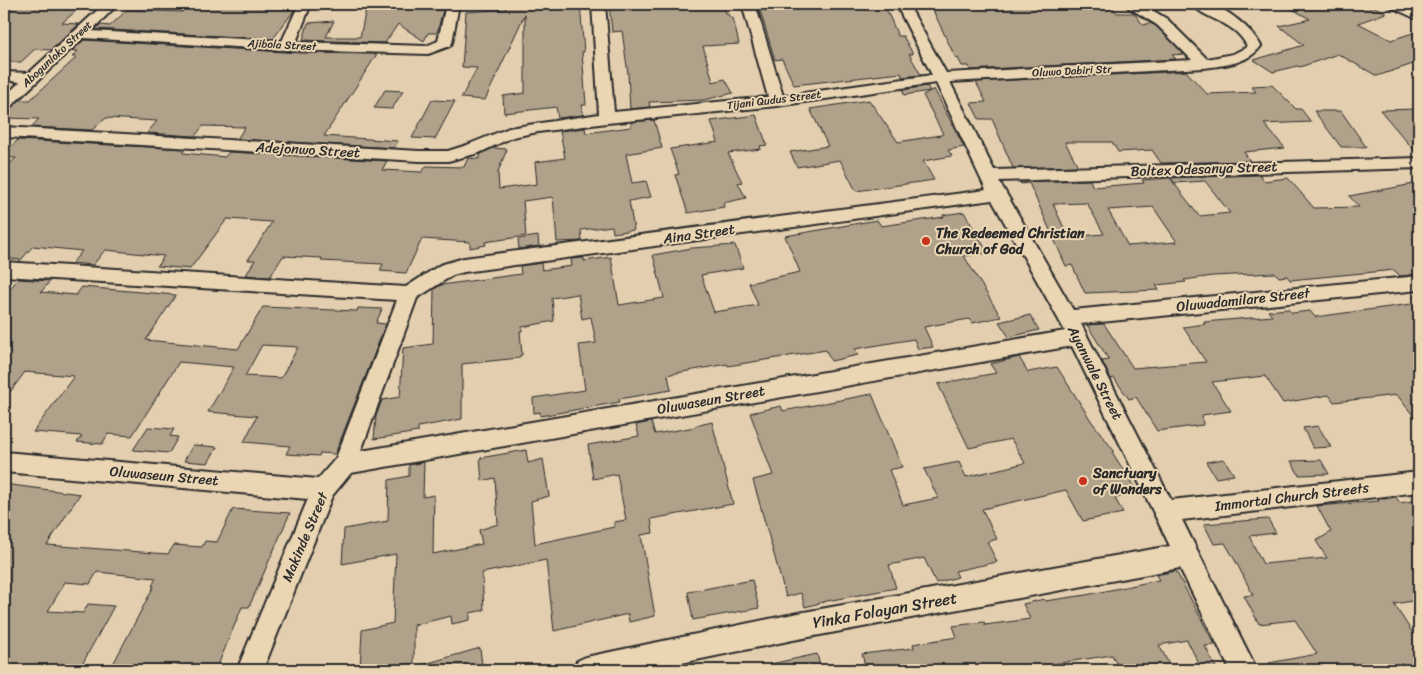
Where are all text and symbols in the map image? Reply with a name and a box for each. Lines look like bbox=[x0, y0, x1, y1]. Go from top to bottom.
street label: Abogunloko Street bbox=[17, 16, 97, 93]
street label: Ajibola Street bbox=[246, 34, 317, 56]
street label: Oluwo Dabiri Str bbox=[1032, 59, 1113, 83]
street label: Tijani Qudus Street bbox=[726, 85, 822, 115]
street label: Adejonwo Street bbox=[254, 135, 361, 165]
street label: Boltex Odesanya Street bbox=[1130, 154, 1278, 184]
street label: Aina Street bbox=[661, 217, 736, 252]
place label: The Redeemed Christian Church of God bbox=[935, 221, 1085, 262]
marker: The Redeemed Christian Church of God bbox=[920, 235, 932, 247]
street label: Oluwadamilare Street bbox=[1175, 280, 1312, 319]
street label: Ayanwale Street bbox=[1060, 320, 1130, 425]
street label: Oluwaseun Street bbox=[655, 378, 767, 422]
street label: Oluwaseun Street bbox=[109, 459, 219, 493]
place label: Sanctuary of Wonders bbox=[1092, 461, 1162, 502]
marker: Sanctuary of Wonders bbox=[1077, 475, 1089, 487]
street label: Immortal Church Streets bbox=[1213, 475, 1371, 519]
street label: Makinde Street bbox=[275, 487, 336, 586]
street label: Yinka Folayan Street bbox=[811, 583, 959, 637]

